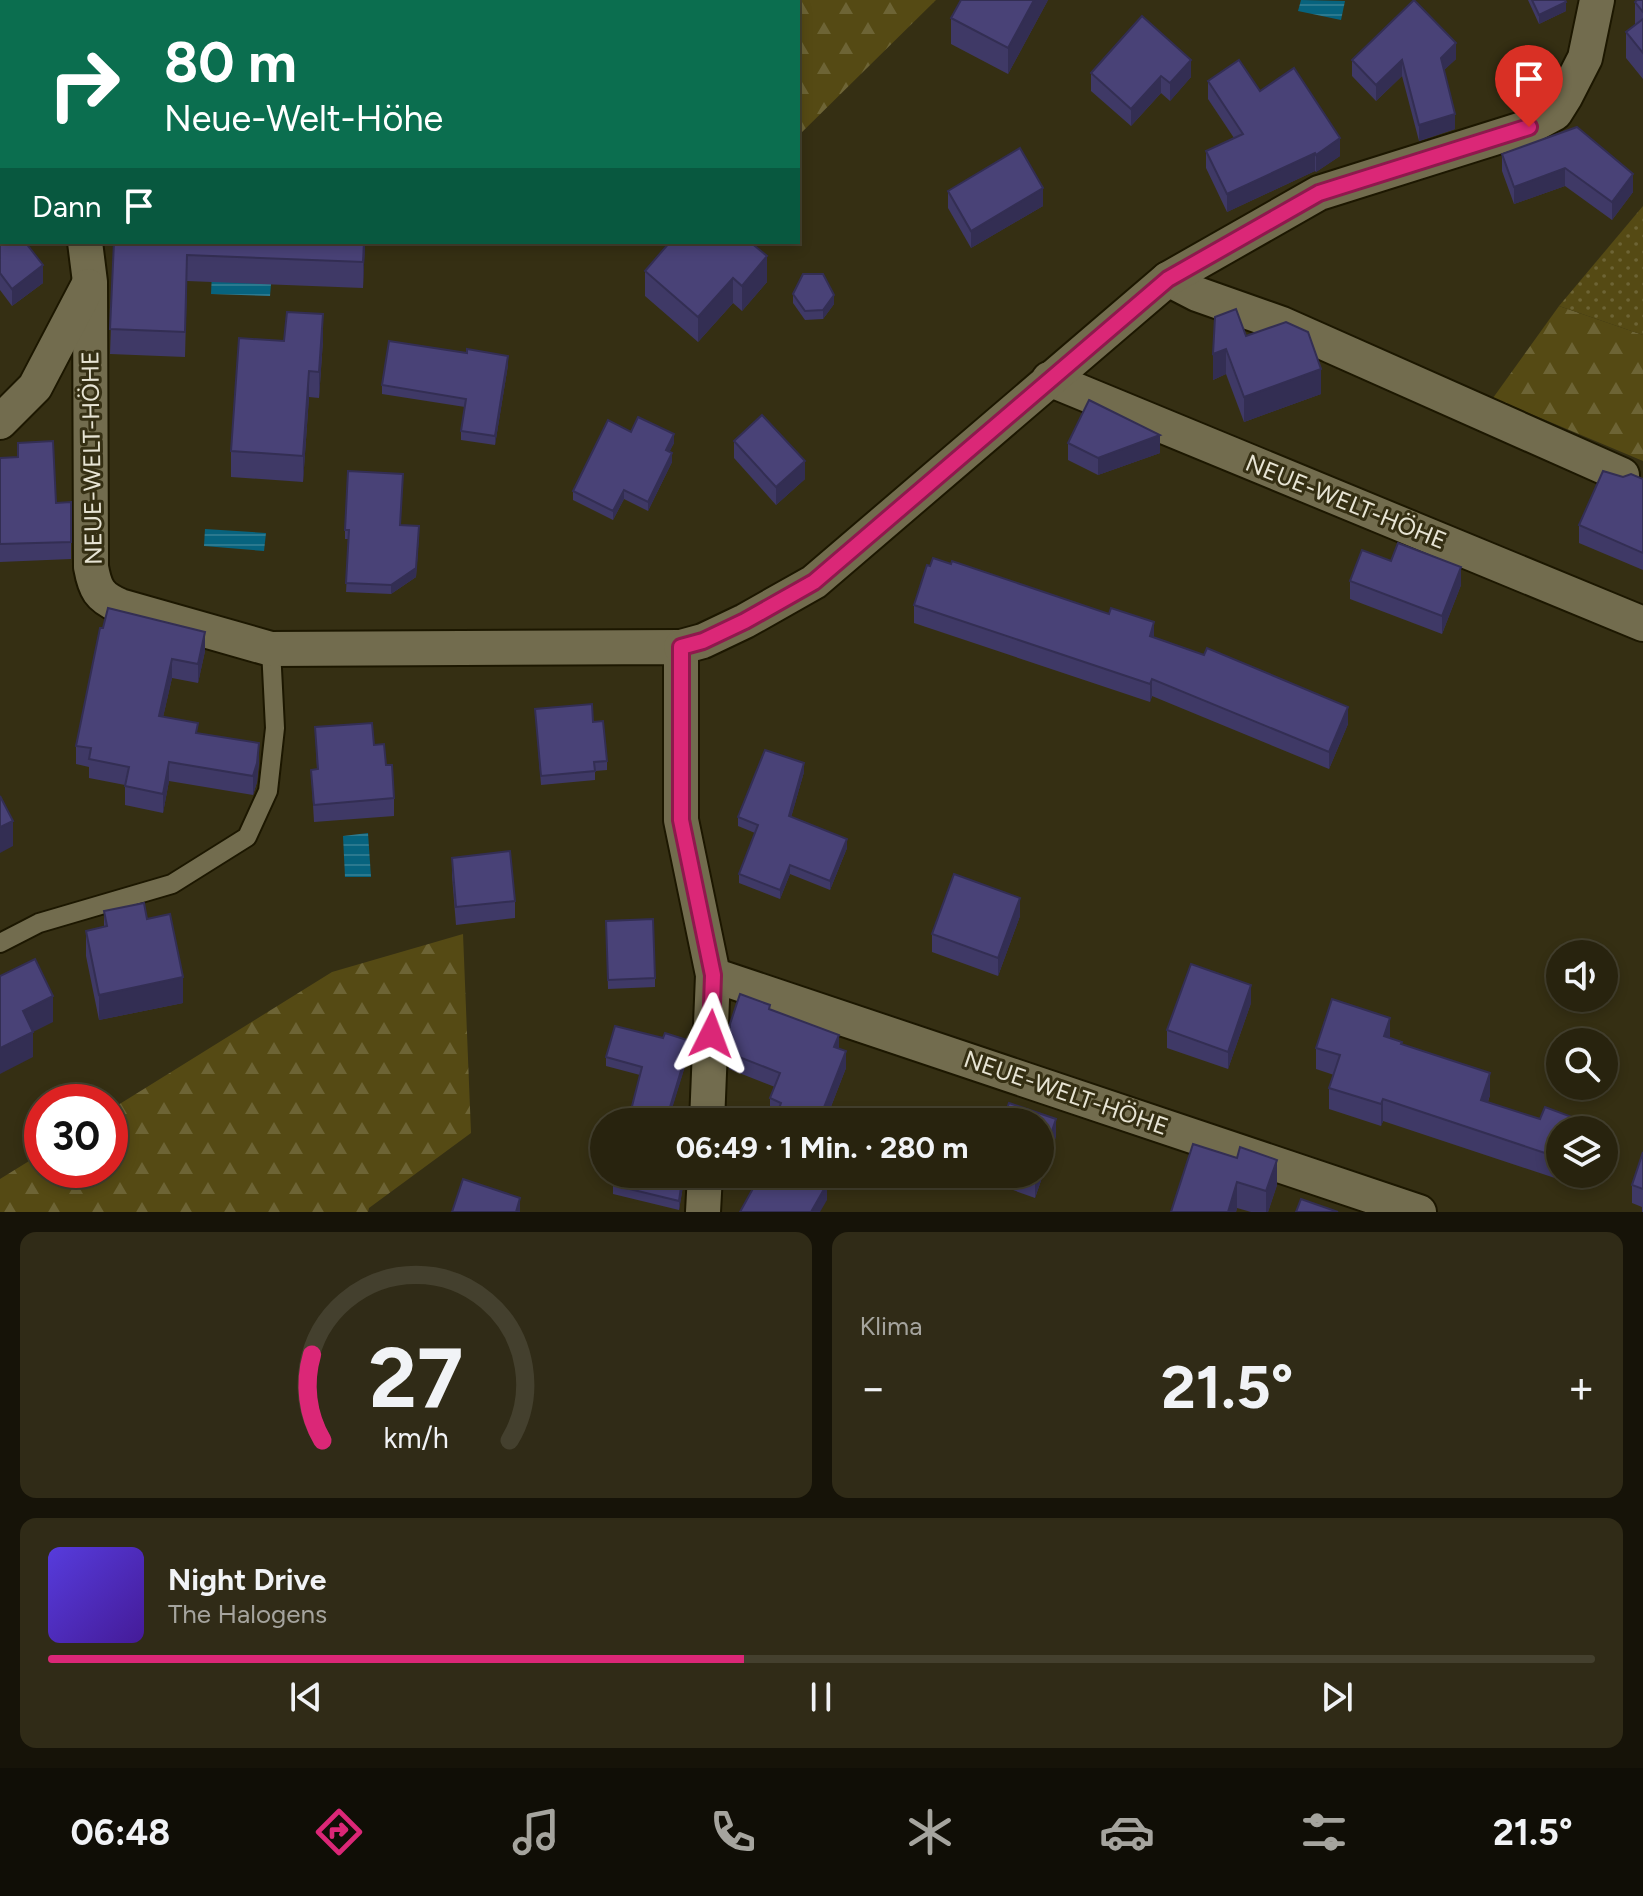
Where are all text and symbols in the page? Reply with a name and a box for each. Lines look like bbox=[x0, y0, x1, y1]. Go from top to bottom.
text: 80 m bbox=[164, 29, 297, 96]
icon: right bbox=[32, 32, 136, 136]
pin bbox=[1495, 45, 1563, 127]
icon: arrive bbox=[1507, 57, 1551, 101]
text: Neue-Welt-Höhe bbox=[164, 97, 443, 140]
icon: arrive bbox=[117, 184, 161, 228]
text: Dann bbox=[32, 188, 101, 225]
street label: NEUE-WELT-HÖHE bbox=[75, 351, 108, 565]
street label: NEUE-WELT-HÖHE bbox=[1242, 448, 1451, 555]
map controls bbox=[1546, 940, 1618, 1188]
button: sound bbox=[1546, 940, 1618, 1012]
position arrow bbox=[669, 992, 753, 1076]
button: search bbox=[1546, 1028, 1618, 1100]
street label: NEUE-WELT-HÖHE bbox=[960, 1044, 1172, 1141]
speed limit sign: 30 bbox=[24, 1084, 128, 1188]
button: layers bbox=[1546, 1116, 1618, 1188]
text: 06:49 · 1 Min. · 280 m bbox=[676, 1129, 968, 1166]
text: Klima bbox=[860, 1310, 923, 1342]
text: 27 bbox=[369, 1328, 463, 1428]
text: 21.5° bbox=[1161, 1351, 1293, 1423]
text: − bbox=[860, 1361, 887, 1414]
text: + bbox=[1568, 1361, 1595, 1414]
text: km/h bbox=[383, 1421, 448, 1455]
text: Night Drive bbox=[168, 1561, 326, 1598]
text: The Halogens bbox=[168, 1598, 327, 1630]
icon: previous bbox=[284, 1675, 328, 1719]
icon: pause bbox=[799, 1675, 843, 1719]
icon: next bbox=[1315, 1675, 1359, 1719]
icon: directions bbox=[311, 1804, 367, 1860]
icon: music bbox=[508, 1804, 564, 1860]
icon: phone bbox=[705, 1804, 761, 1860]
icon: climate bbox=[902, 1804, 958, 1860]
icon: car bbox=[1099, 1804, 1155, 1860]
icon: filters bbox=[1296, 1804, 1352, 1860]
text: 06:48 bbox=[70, 1811, 170, 1854]
text: 21.5° bbox=[1493, 1811, 1573, 1854]

